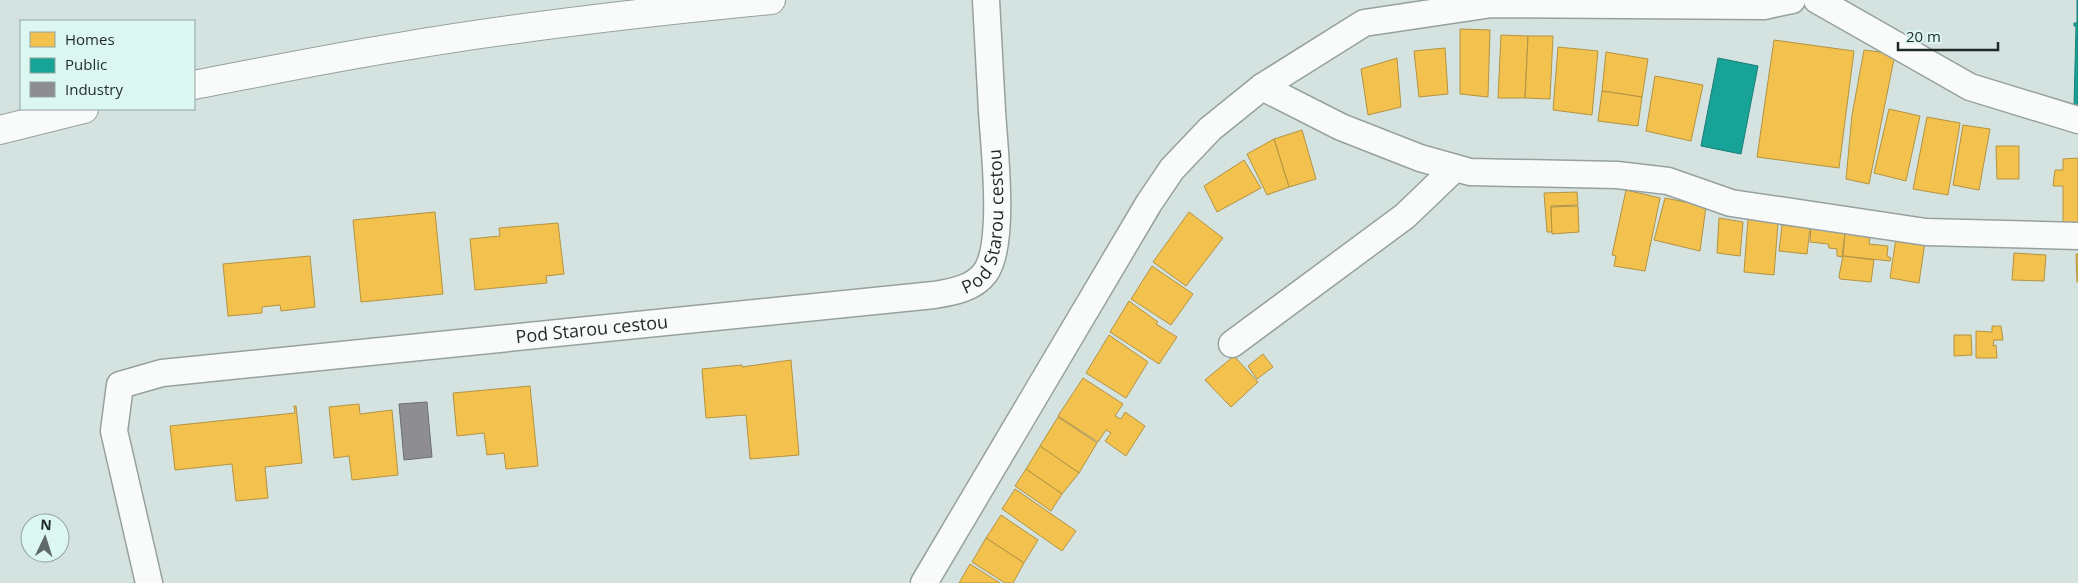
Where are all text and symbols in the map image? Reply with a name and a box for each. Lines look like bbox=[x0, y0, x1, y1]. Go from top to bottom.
legend bbox=[20, 20, 195, 110]
scale bar bbox=[1898, 20, 1998, 52]
text: 20 m bbox=[1906, 26, 1941, 46]
text: Homes bbox=[65, 29, 115, 49]
text: Public bbox=[65, 54, 107, 74]
text: Industry bbox=[65, 79, 123, 99]
street label: Pod Starou cestou bbox=[957, 148, 1008, 299]
street label: Pod Starou cestou bbox=[514, 309, 669, 348]
north arrow bbox=[20, 513, 70, 563]
text: N bbox=[40, 515, 52, 534]

